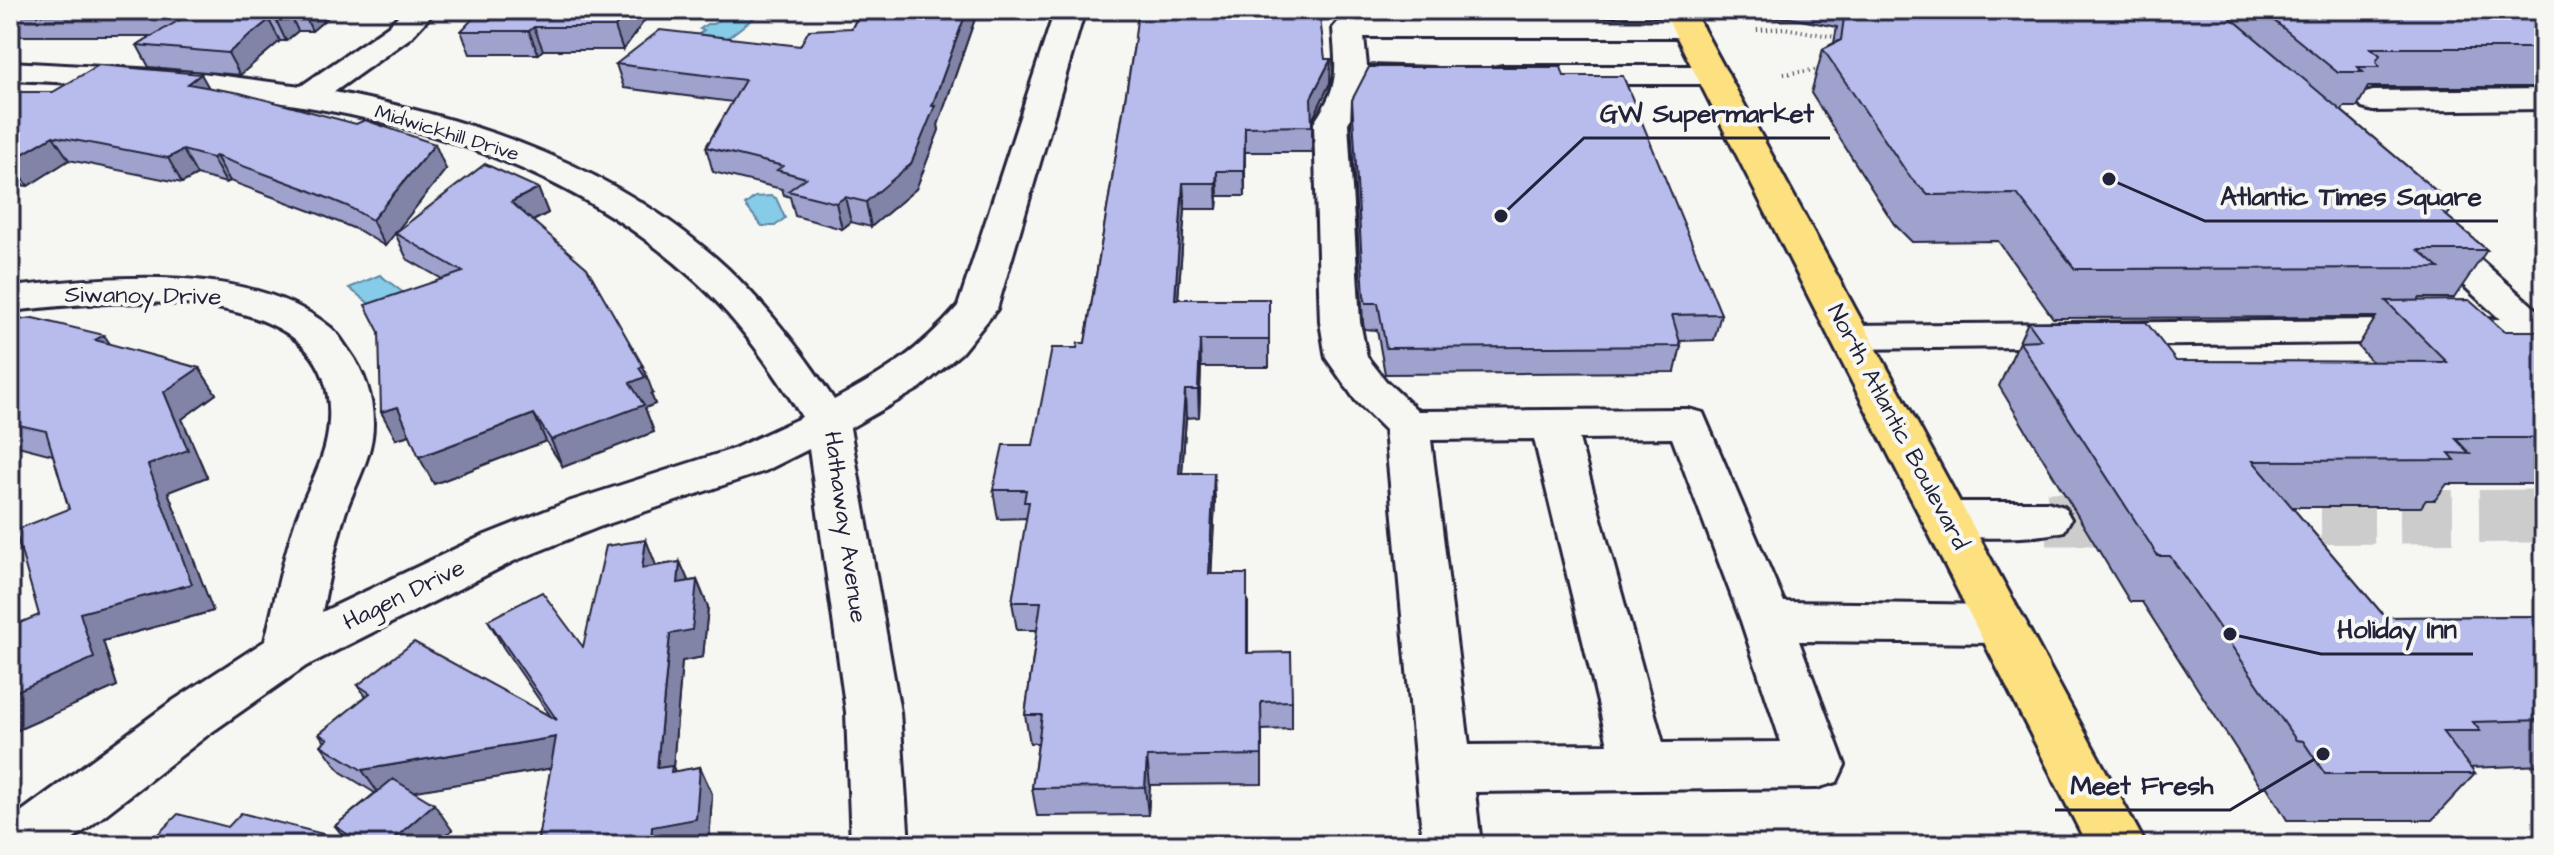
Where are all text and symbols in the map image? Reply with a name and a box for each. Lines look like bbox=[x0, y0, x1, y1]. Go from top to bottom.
callout: GW Supermarket bbox=[1584, 88, 1830, 138]
text: GW Supermarket bbox=[1600, 96, 1814, 132]
street label: Midwickhill Drive bbox=[371, 98, 523, 168]
callout: Atlantic Times Square bbox=[2205, 171, 2498, 221]
text: Atlantic Times Square bbox=[2220, 179, 2482, 215]
street label: Siwanoy Drive bbox=[64, 278, 222, 315]
street label: North Atlantic Boulevard bbox=[1819, 298, 1977, 556]
street label: Hathaway Avenue bbox=[814, 429, 875, 625]
street label: Hagen Drive bbox=[337, 551, 471, 640]
callout: Holiday Inn bbox=[2321, 604, 2473, 654]
text: Holiday Inn bbox=[2337, 612, 2457, 651]
callout: Meet Fresh bbox=[2055, 760, 2230, 810]
text: Meet Fresh bbox=[2071, 768, 2215, 804]

